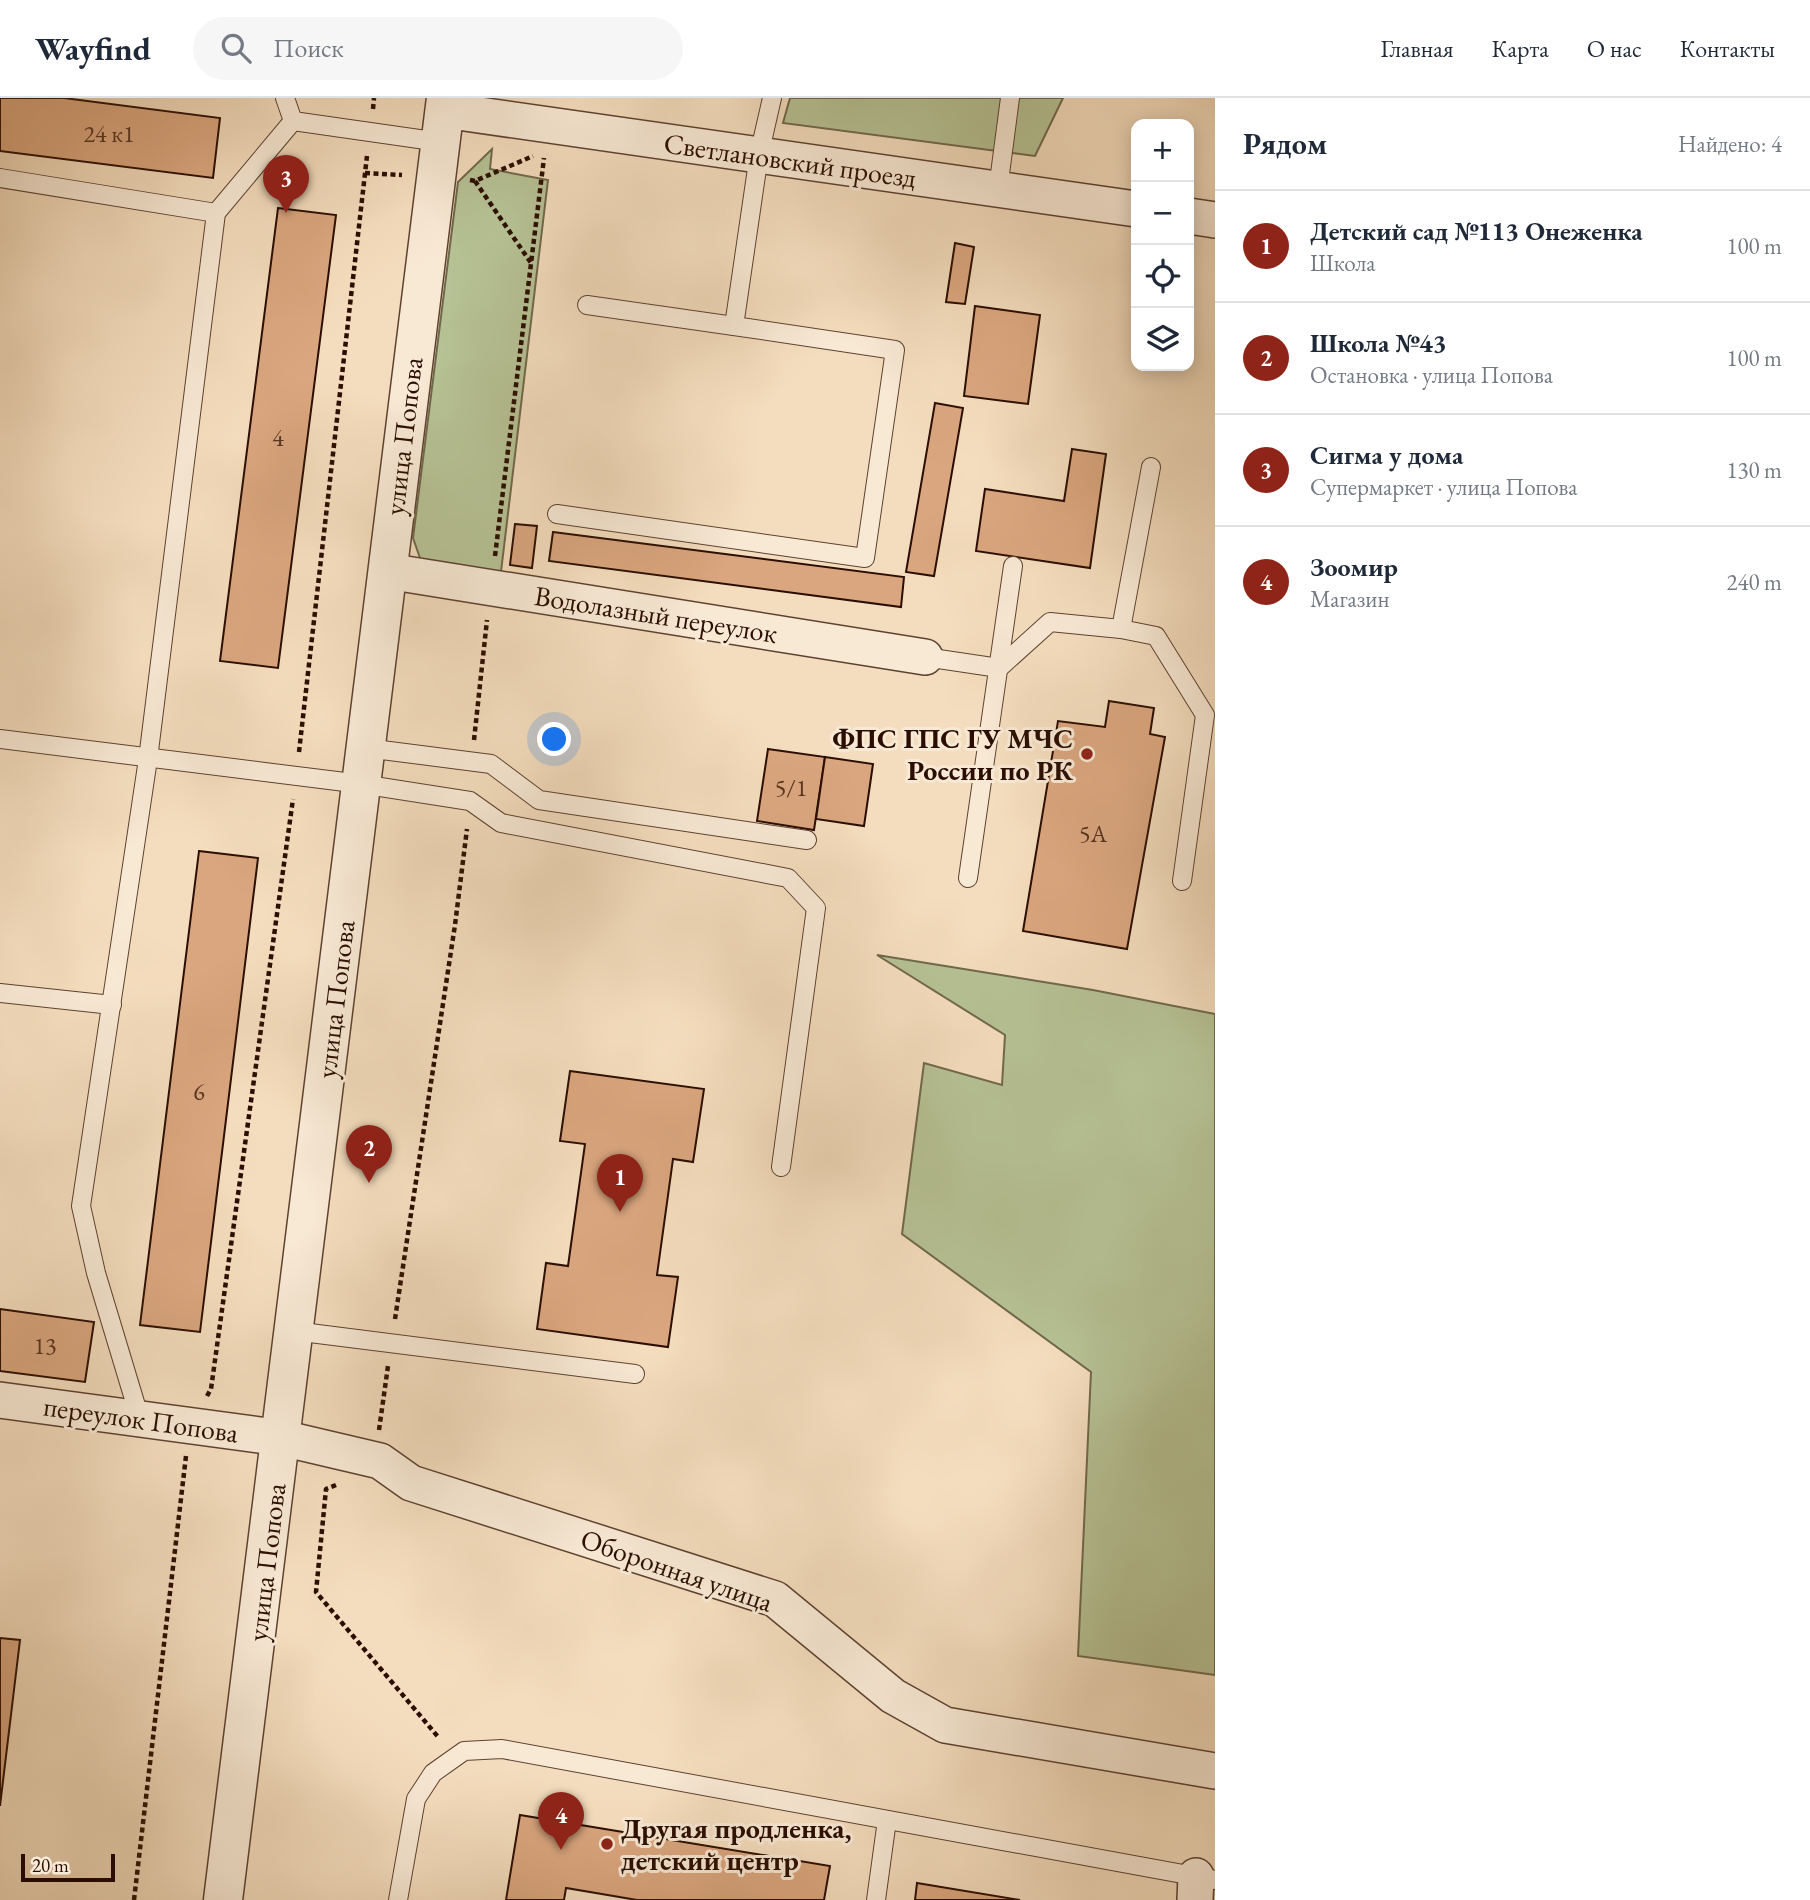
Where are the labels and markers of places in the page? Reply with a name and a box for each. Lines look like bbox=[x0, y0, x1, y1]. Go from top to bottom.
pin: 3 bbox=[263, 155, 309, 213]
place label: ФПС ГПС ГУ МЧС России по РК bbox=[832, 720, 1074, 788]
marker: ФПС ГПС ГУ МЧС России по РК bbox=[1079, 746, 1095, 762]
pin: 2 bbox=[346, 1125, 392, 1183]
pin: 1 bbox=[597, 1154, 643, 1212]
pin: 4 bbox=[538, 1792, 584, 1850]
place label: Другая продленка, детский центр bbox=[621, 1810, 851, 1878]
marker: Другая продленка, детский центр bbox=[599, 1836, 615, 1852]

